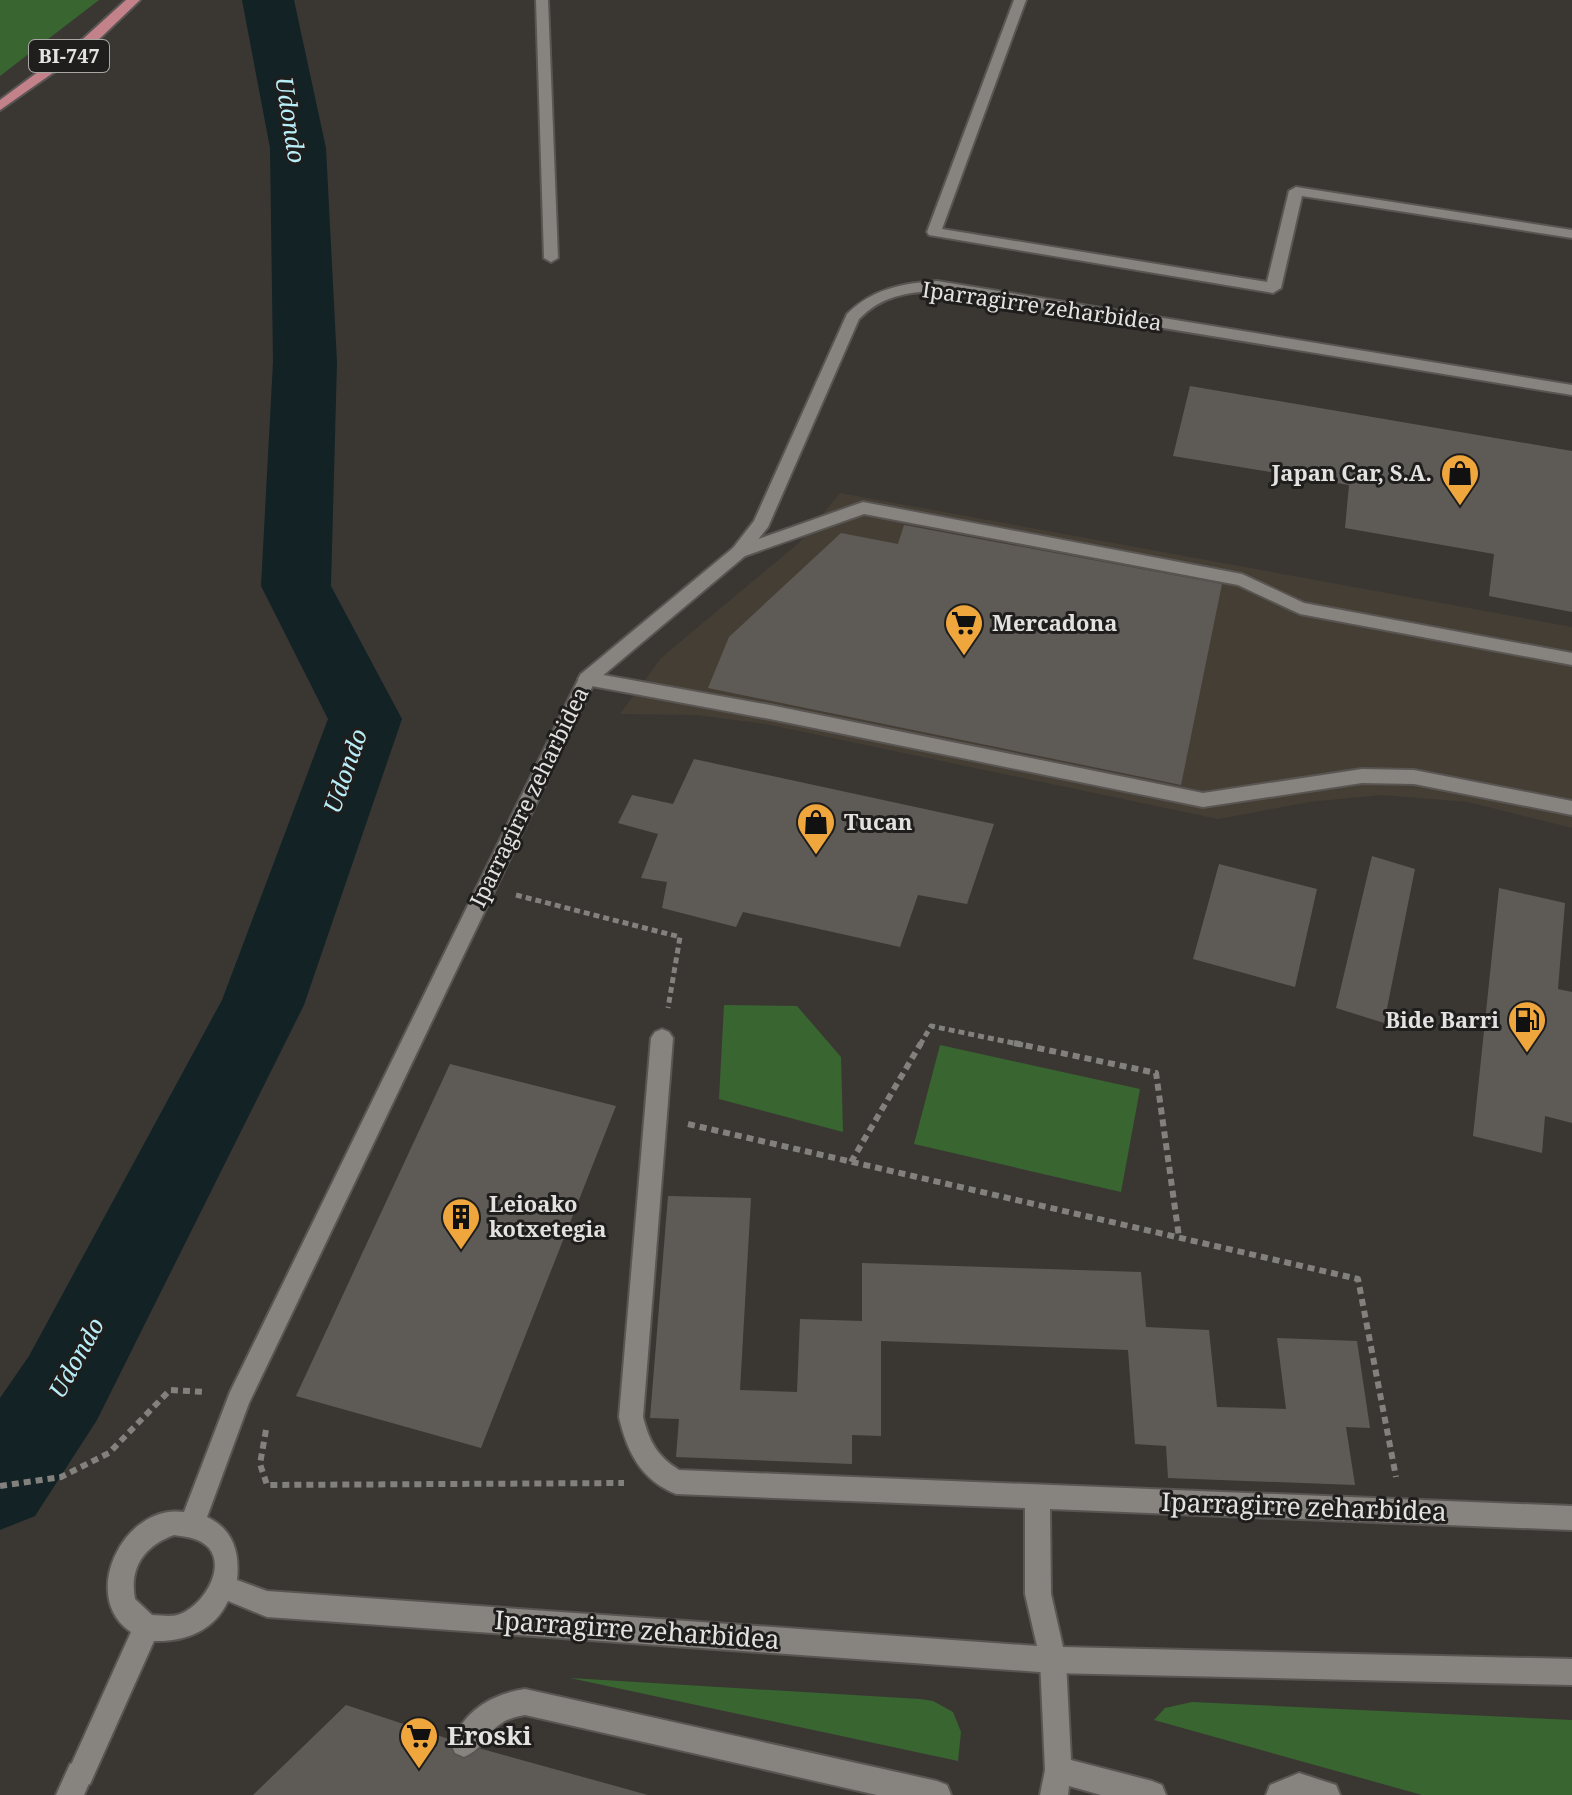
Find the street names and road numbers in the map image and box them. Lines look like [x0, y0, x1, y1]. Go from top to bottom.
road number: BI-747 [29, 40, 109, 72]
street label: Iparragirre zeharbidea [920, 273, 1164, 337]
street label: Iparragirre zeharbidea [462, 681, 595, 912]
street label: Iparragirre zeharbidea [1161, 1483, 1447, 1529]
street label: Iparragirre zeharbidea [493, 1601, 781, 1657]

